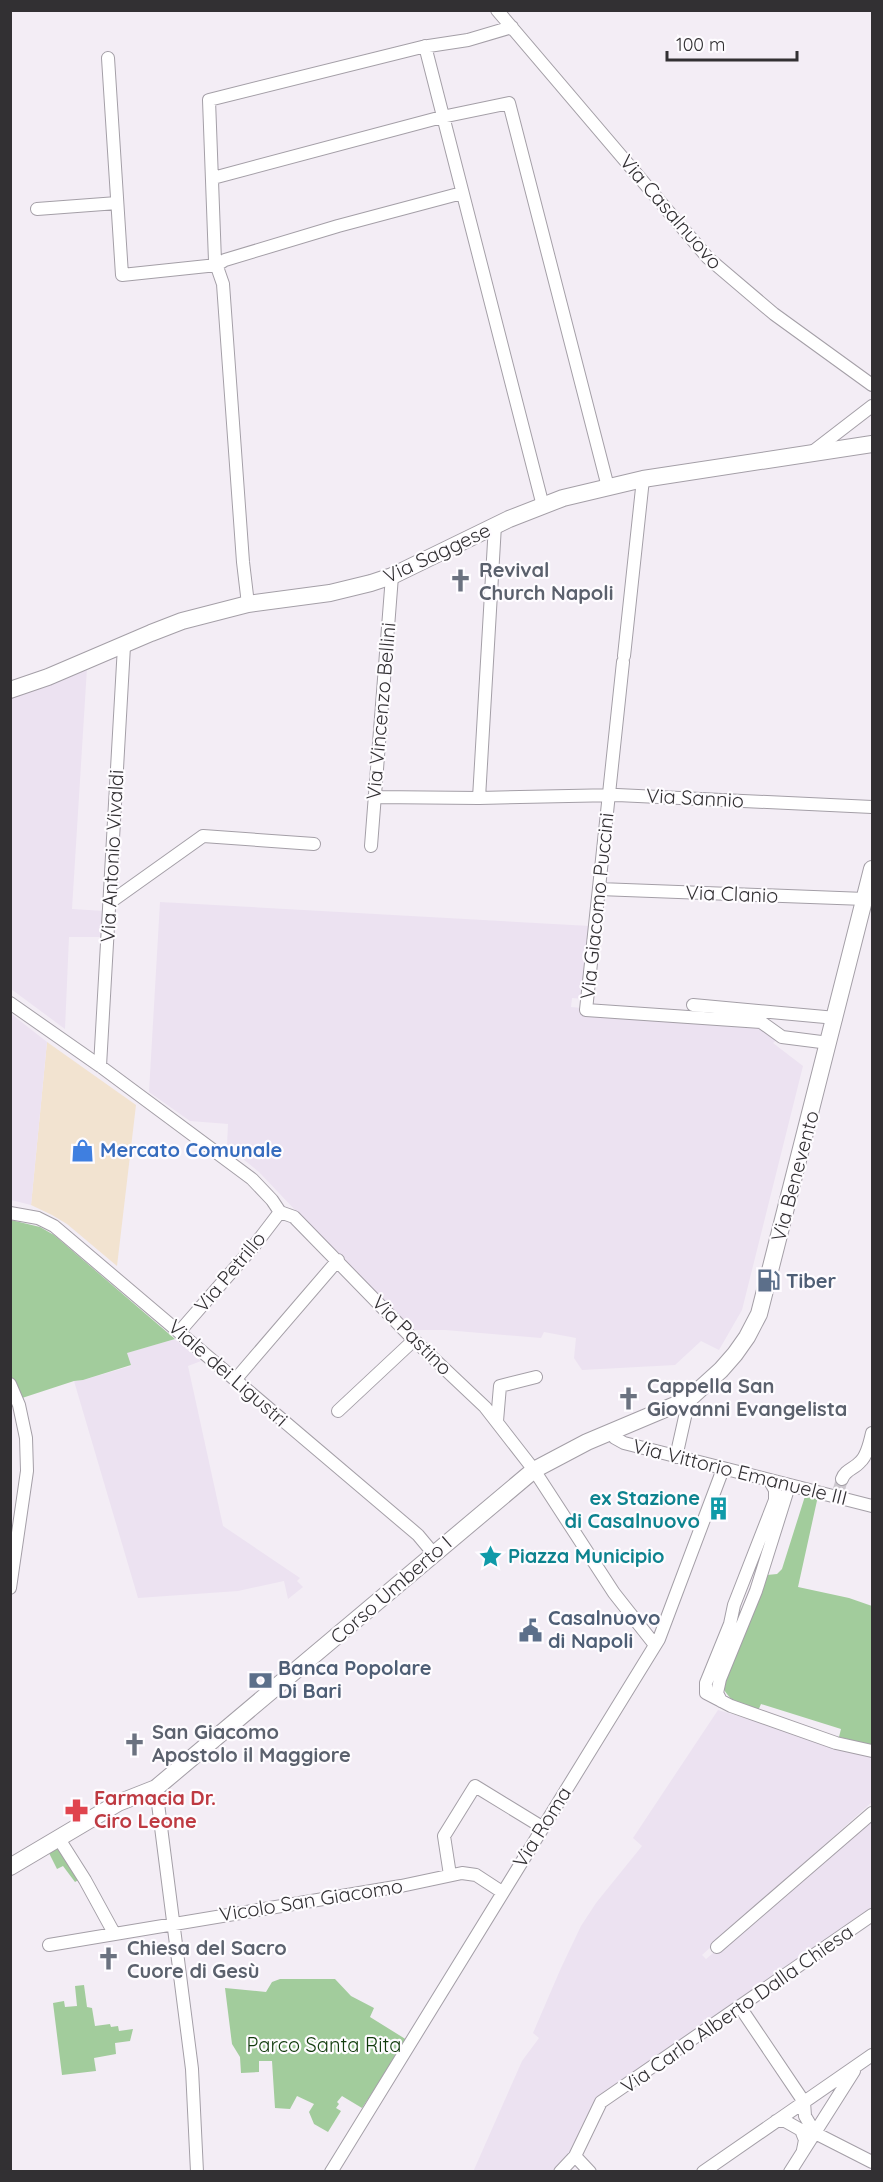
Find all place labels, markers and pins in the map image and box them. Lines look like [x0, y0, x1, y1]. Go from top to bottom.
place label: Revival Church Napoli [479, 557, 613, 605]
church icon: Revival Church Napoli [448, 568, 474, 594]
shop icon: Mercato Comunale [69, 1137, 95, 1163]
place label: Mercato Comunale [100, 1137, 282, 1162]
fuel station icon: Tiber [755, 1268, 781, 1294]
place label: Tiber [786, 1268, 837, 1293]
place label: Cappella San Giovanni Evangelista [647, 1373, 847, 1421]
church icon: Cappella San Giovanni Evangelista [616, 1385, 642, 1411]
place label: ex Stazione di Casalnuovo [565, 1485, 700, 1533]
building icon: ex Stazione di Casalnuovo [705, 1496, 731, 1522]
place icon: Piazza Municipio [477, 1543, 503, 1569]
place label: Piazza Municipio [508, 1543, 665, 1568]
place label: Casalnuovo di Napoli [548, 1605, 661, 1653]
public building icon: Casalnuovo di Napoli [517, 1617, 543, 1643]
place label: Banca Popolare Di Bari [278, 1655, 432, 1703]
bank icon: Banca Popolare Di Bari [247, 1667, 273, 1693]
place label: San Giacomo Apostolo il Maggiore [152, 1719, 351, 1767]
church icon: San Giacomo Apostolo il Maggiore [121, 1731, 147, 1757]
place label: Farmacia Dr. Ciro Leone [94, 1785, 216, 1833]
pharmacy icon: Farmacia Dr. Ciro Leone [63, 1797, 89, 1823]
place label: Chiesa del Sacro Cuore di Gesù [127, 1935, 287, 1983]
church icon: Chiesa del Sacro Cuore di Gesù [96, 1946, 122, 1972]

